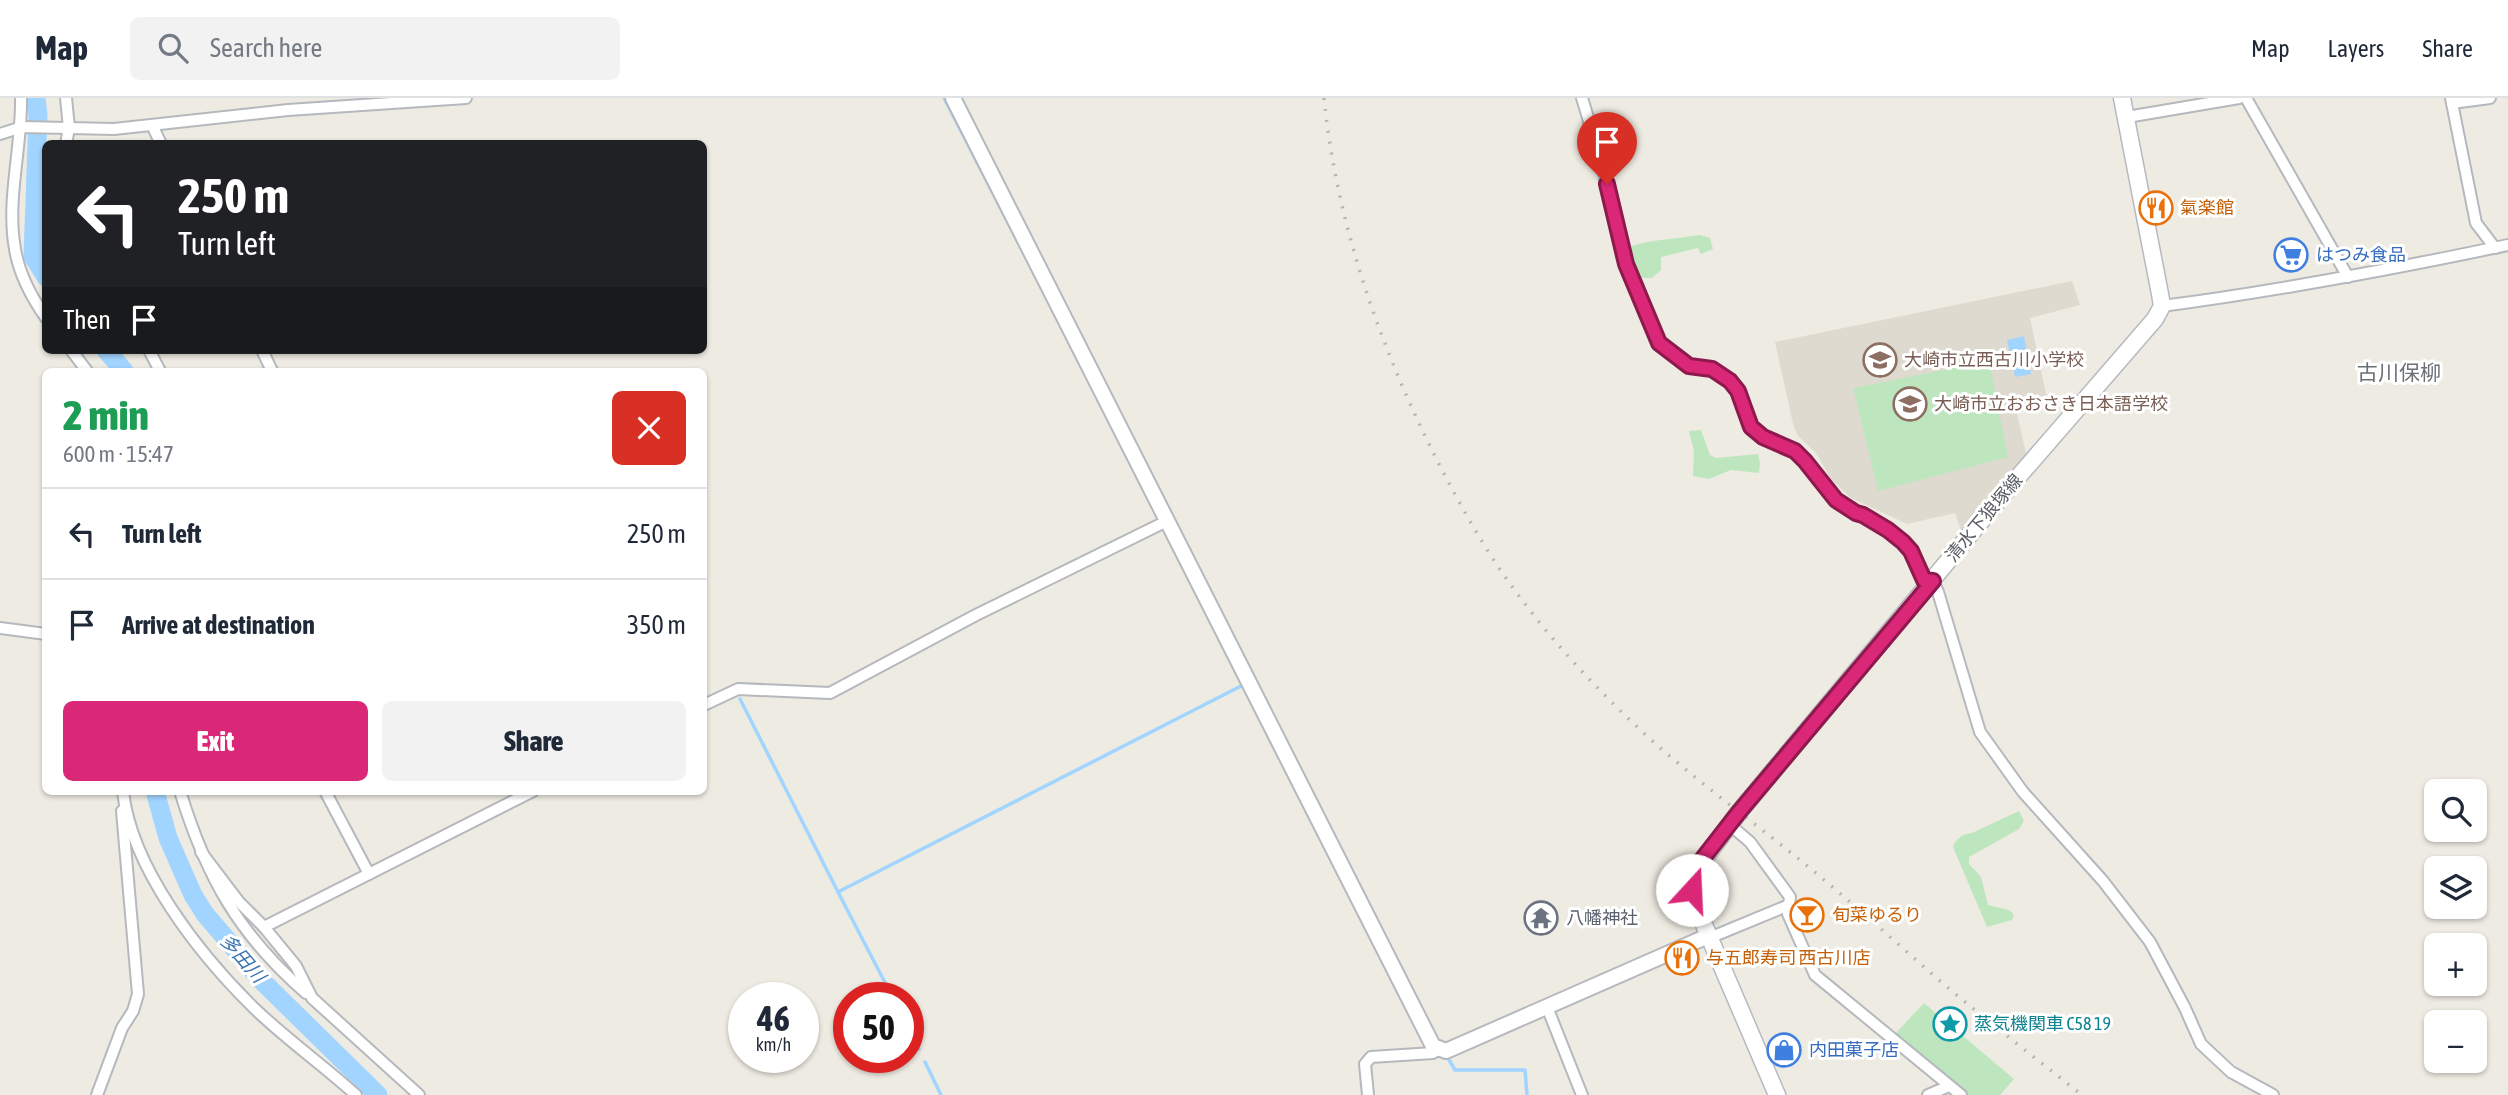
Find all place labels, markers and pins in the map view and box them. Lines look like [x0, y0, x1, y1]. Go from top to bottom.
pin [1577, 112, 1637, 184]
restaurant icon: 氣楽館 [2137, 189, 2175, 227]
place label: 氣楽館 [2180, 197, 2234, 218]
supermarket icon: はつみ食品 [2272, 236, 2310, 274]
place label: はつみ食品 [2316, 244, 2406, 265]
school or university icon: 大崎市立西古川小学校 [1861, 341, 1899, 379]
place label: 大崎市立西古川小学校 [1904, 349, 2084, 370]
school or university icon: 大崎市立おおさき日本語学校 [1891, 385, 1929, 423]
place label: 大崎市立おおさき日本語学校 [1934, 393, 2168, 414]
bar icon: 旬菜ゆるり [1788, 896, 1826, 934]
temple icon: 八幡神社 [1522, 899, 1560, 937]
place label: 旬菜ゆるり [1832, 904, 1922, 925]
place label: 八幡神社 [1566, 907, 1638, 928]
restaurant icon: 与五郎寿司 西古川店 [1663, 939, 1701, 977]
place label: 与五郎寿司 西古川店 [1706, 947, 1870, 968]
place icon: 蒸気機関車 C58 19 [1931, 1005, 1969, 1043]
place label: 蒸気機関車 C58 19 [1974, 1013, 2111, 1034]
shop icon: 内田菓子店 [1765, 1031, 1803, 1069]
place label: 内田菓子店 [1809, 1039, 1899, 1060]

